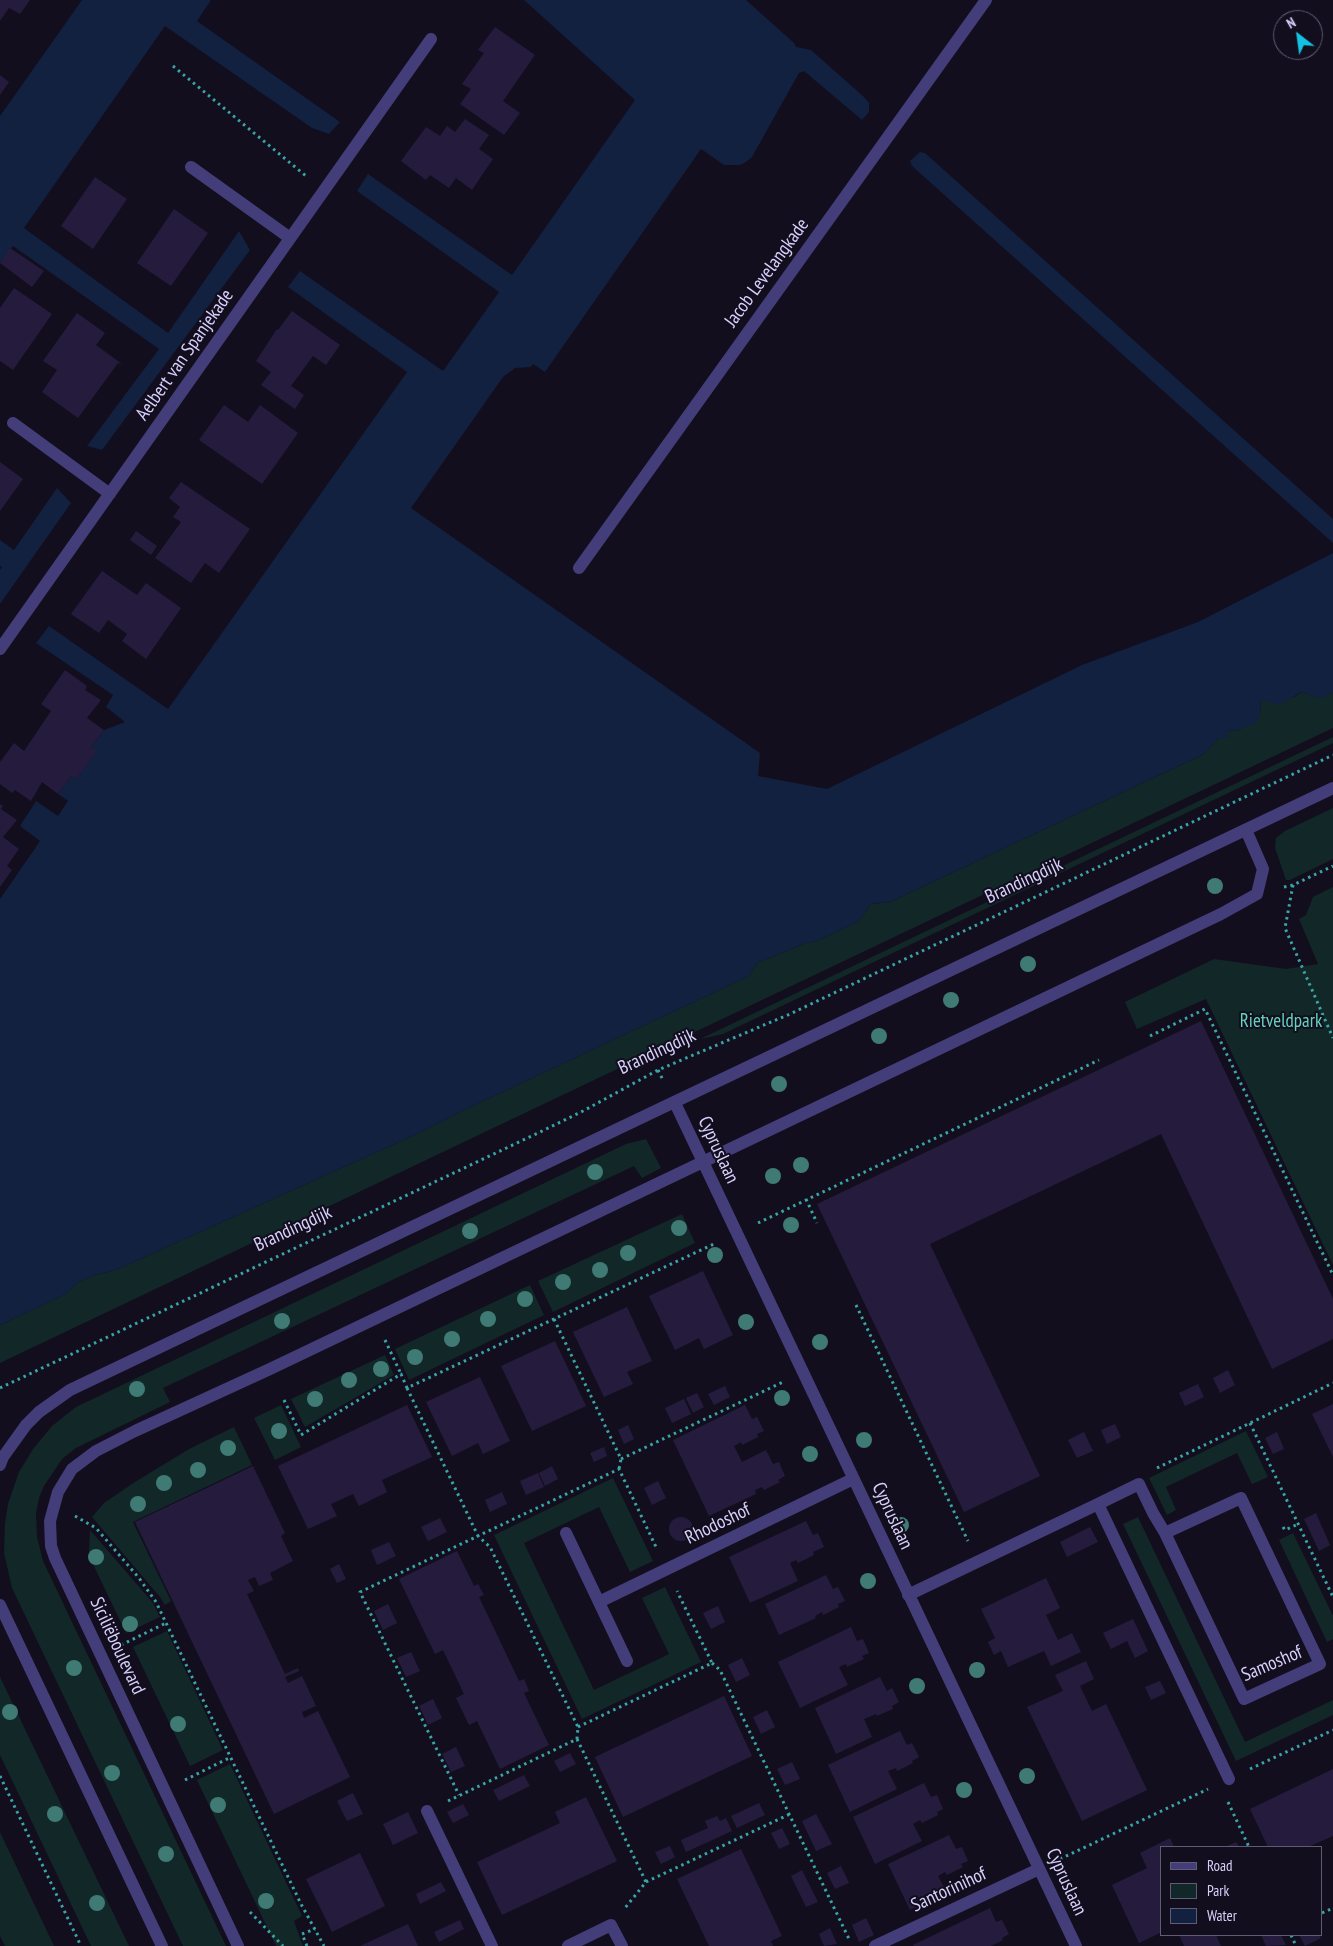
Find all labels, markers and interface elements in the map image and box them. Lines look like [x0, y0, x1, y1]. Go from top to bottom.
north arrow [1273, 10, 1323, 60]
text: N [1283, 13, 1299, 33]
street label: Jacob Levelangkade [720, 214, 814, 332]
street label: Aelbert van Spanjekade [131, 285, 239, 425]
street label: Brandingdijk [982, 853, 1066, 909]
park label: Rietveldpark [1240, 1011, 1322, 1033]
street label: Brandingdijk [615, 1024, 699, 1080]
street label: Cypruslaan [693, 1113, 743, 1187]
street label: Brandingdijk [251, 1201, 335, 1257]
street label: Cypruslaan [867, 1479, 917, 1553]
street label: Rhodoshof [682, 1498, 754, 1550]
street label: Siciliëboulevard [85, 1594, 149, 1698]
street label: Samoshof [1238, 1641, 1306, 1687]
street label: Cypruslaan [1041, 1845, 1091, 1919]
legend [1160, 1846, 1323, 1936]
text: Road [1207, 1856, 1233, 1875]
street label: Santorinihof [908, 1863, 990, 1917]
text: Park [1207, 1881, 1229, 1900]
text: Water [1207, 1906, 1237, 1925]

